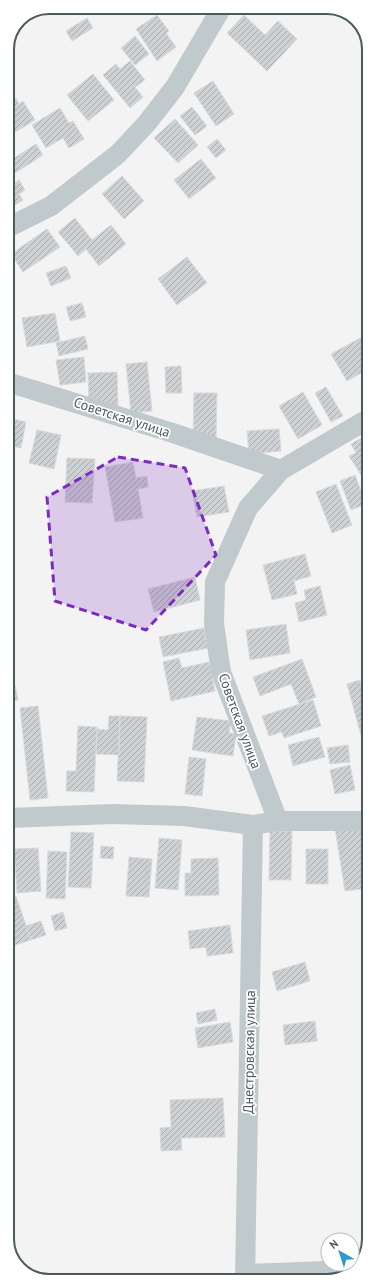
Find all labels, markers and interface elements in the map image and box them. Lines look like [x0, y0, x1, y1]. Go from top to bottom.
street label: Советская улица [71, 393, 173, 441]
street label: Советская улица [214, 671, 266, 771]
street label: Днестровская улица [239, 990, 259, 1114]
north arrow [320, 1232, 360, 1272]
text: N [326, 1237, 341, 1252]

